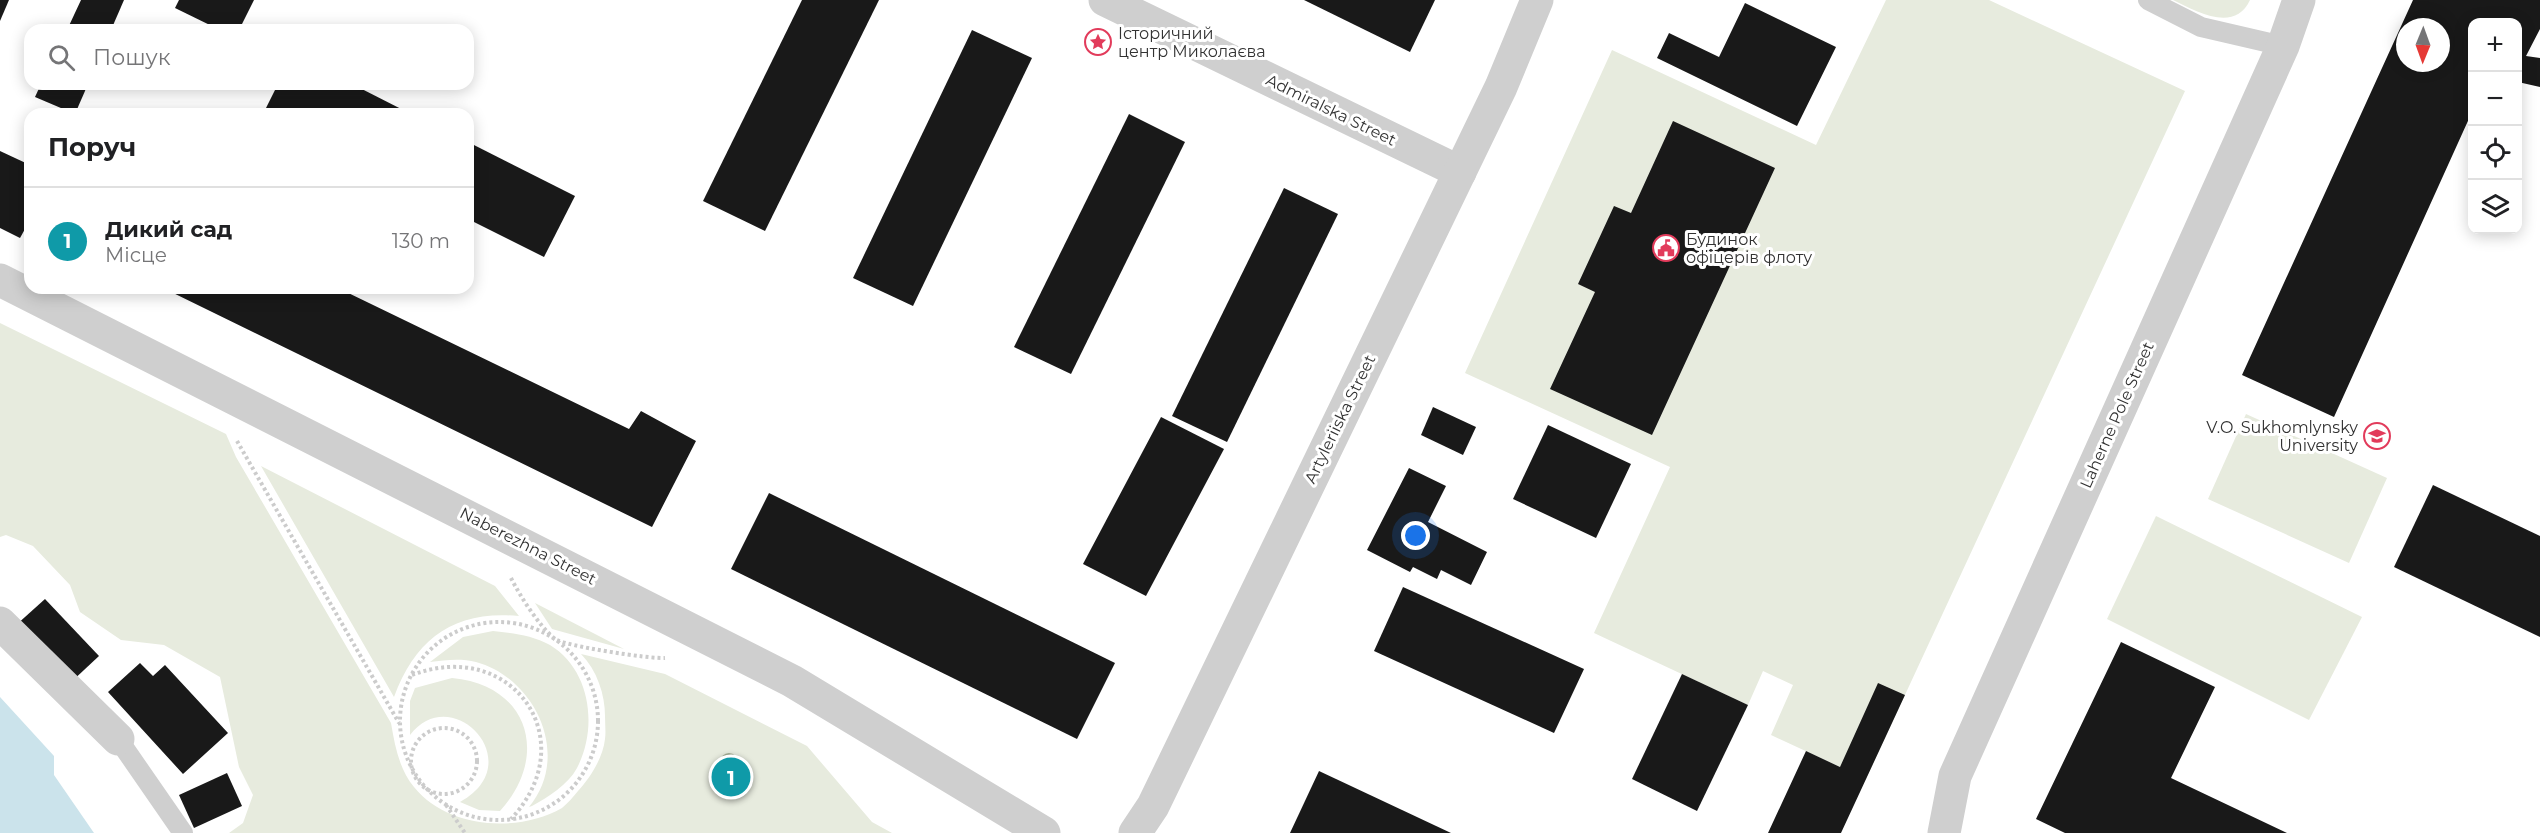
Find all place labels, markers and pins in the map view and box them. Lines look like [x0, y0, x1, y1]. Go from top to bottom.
place label: Історичний центр Миколаєва [1118, 24, 1266, 61]
place icon: Історичний центр Миколаєва [1083, 27, 1113, 57]
place label: Будинок офіцерів флоту [1686, 230, 1812, 267]
public building icon: Будинок офіцерів флоту [1651, 233, 1681, 263]
place label: V.O. Sukhomlynsky University [2206, 418, 2358, 455]
school or university icon: V.O. Sukhomlynsky University [2362, 421, 2392, 451]
pin: 1 [712, 754, 750, 800]

